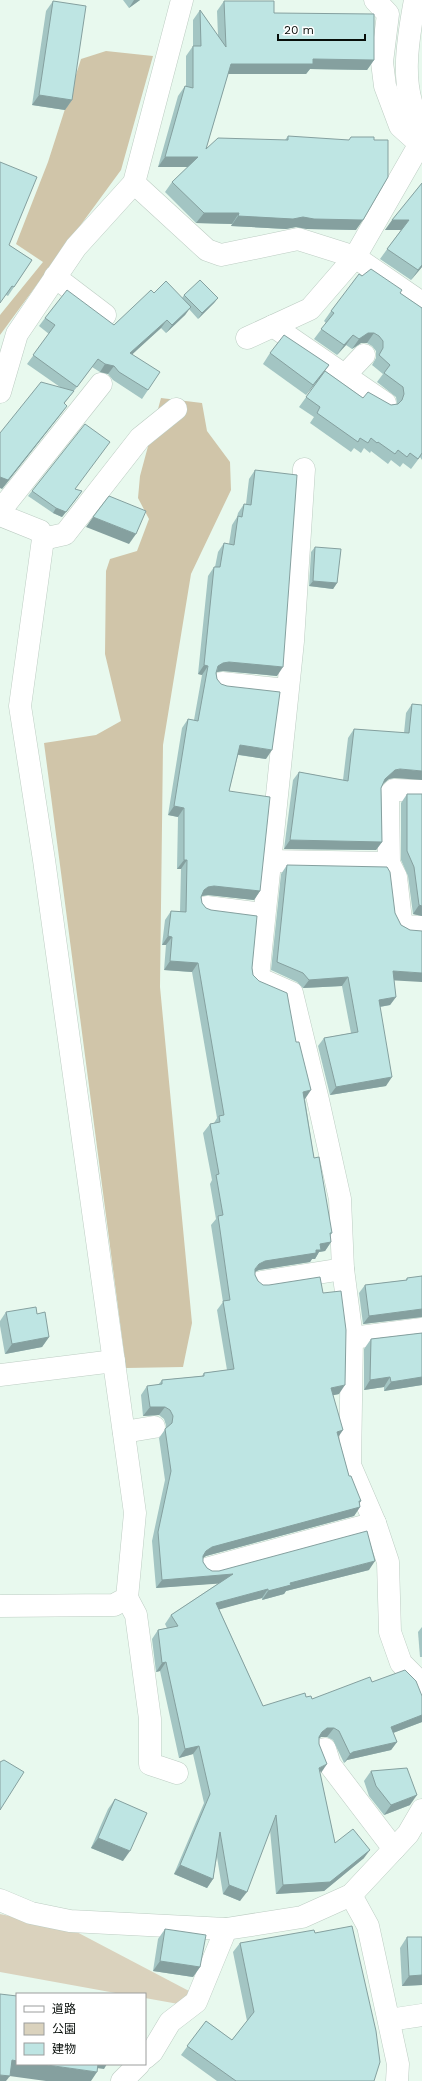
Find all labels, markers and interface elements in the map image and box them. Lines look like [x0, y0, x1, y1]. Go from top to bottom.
scale bar [278, 16, 365, 42]
text: 20 m [284, 23, 314, 37]
legend [16, 1993, 146, 2065]
text: 道路 [52, 2002, 76, 2016]
text: 公園 [52, 2022, 76, 2036]
text: 建物 [52, 2042, 76, 2056]

